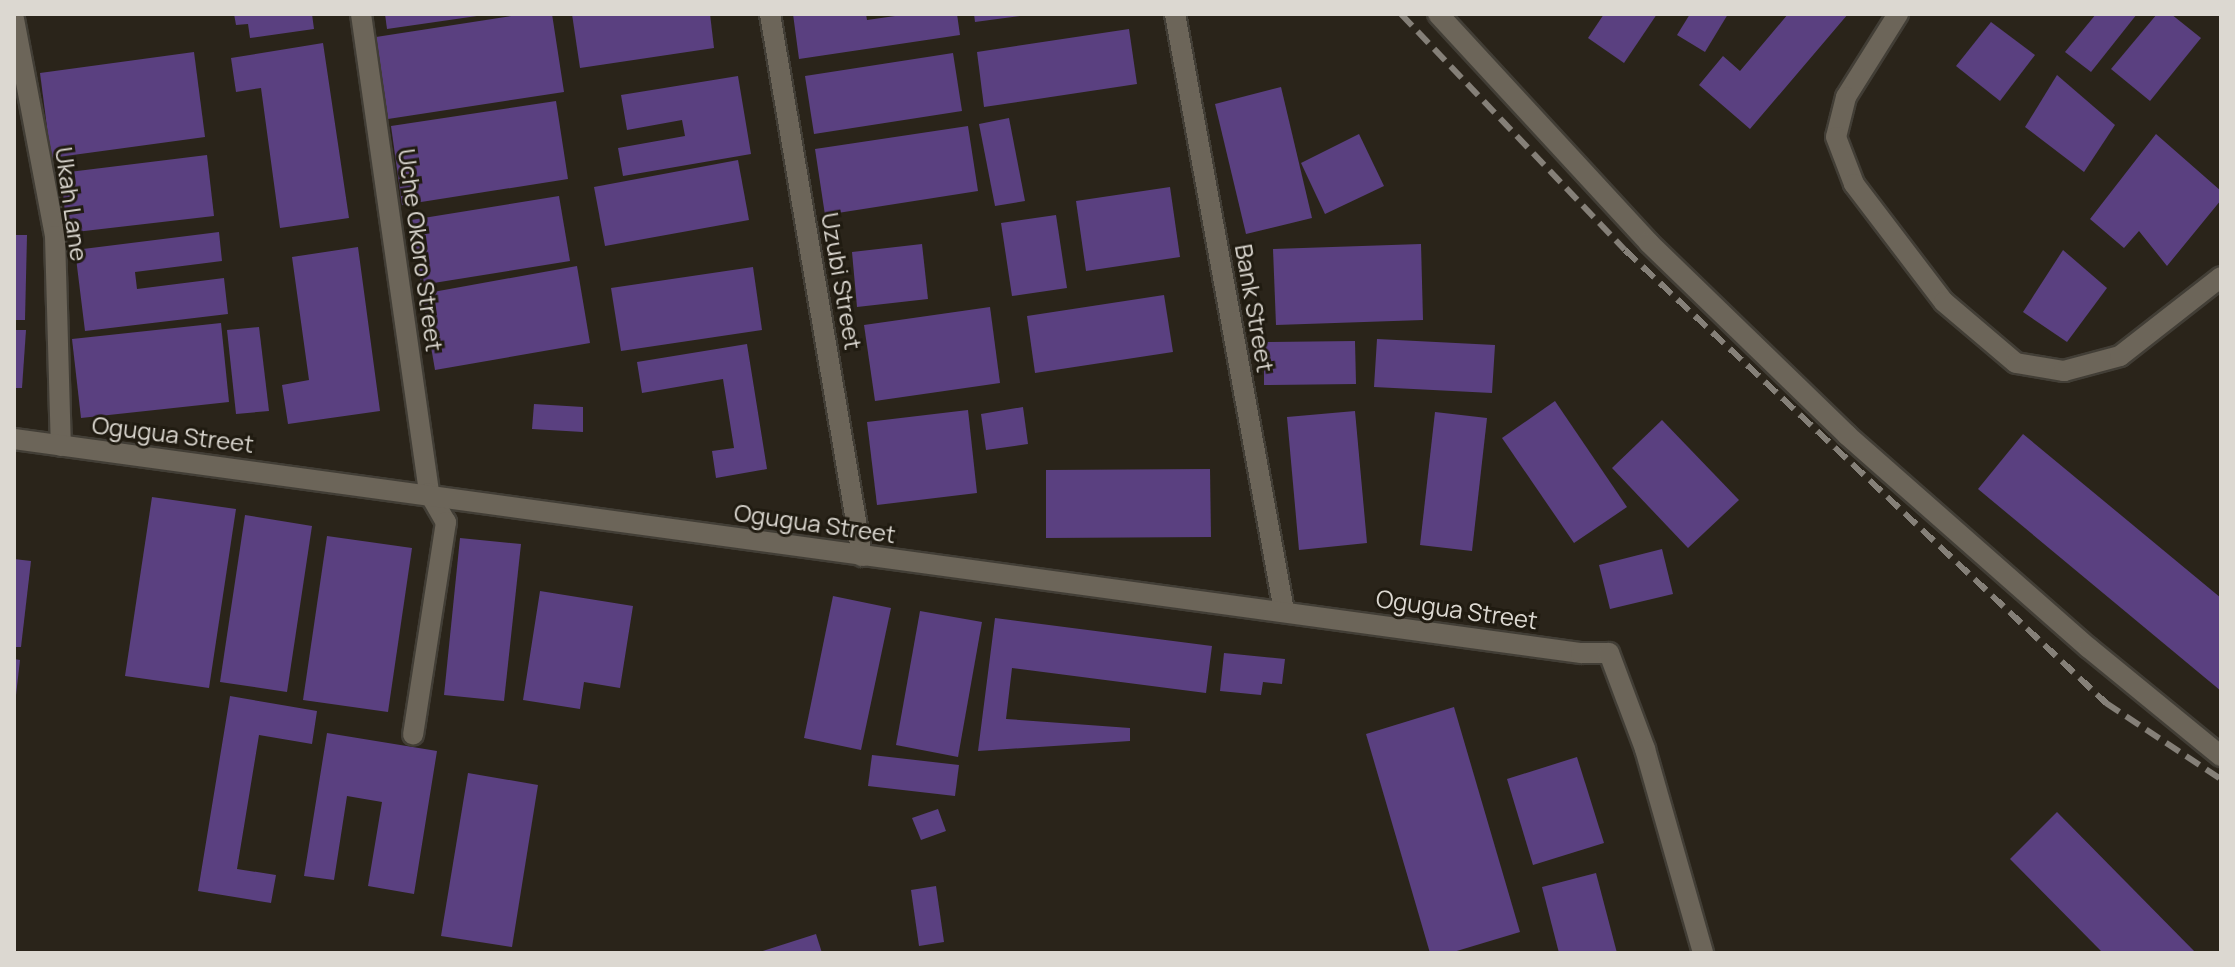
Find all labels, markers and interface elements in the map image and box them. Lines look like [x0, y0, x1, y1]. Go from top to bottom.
street label: Ukah Lane [50, 145, 94, 263]
street label: Uche Okoro Street [393, 147, 449, 353]
street label: Uzubi Street [816, 210, 868, 352]
street label: Bank Street [1230, 242, 1280, 374]
street label: Ogugua Street [90, 410, 256, 458]
street label: Ogugua Street [732, 497, 898, 549]
street label: Ogugua Street [1374, 583, 1540, 635]

